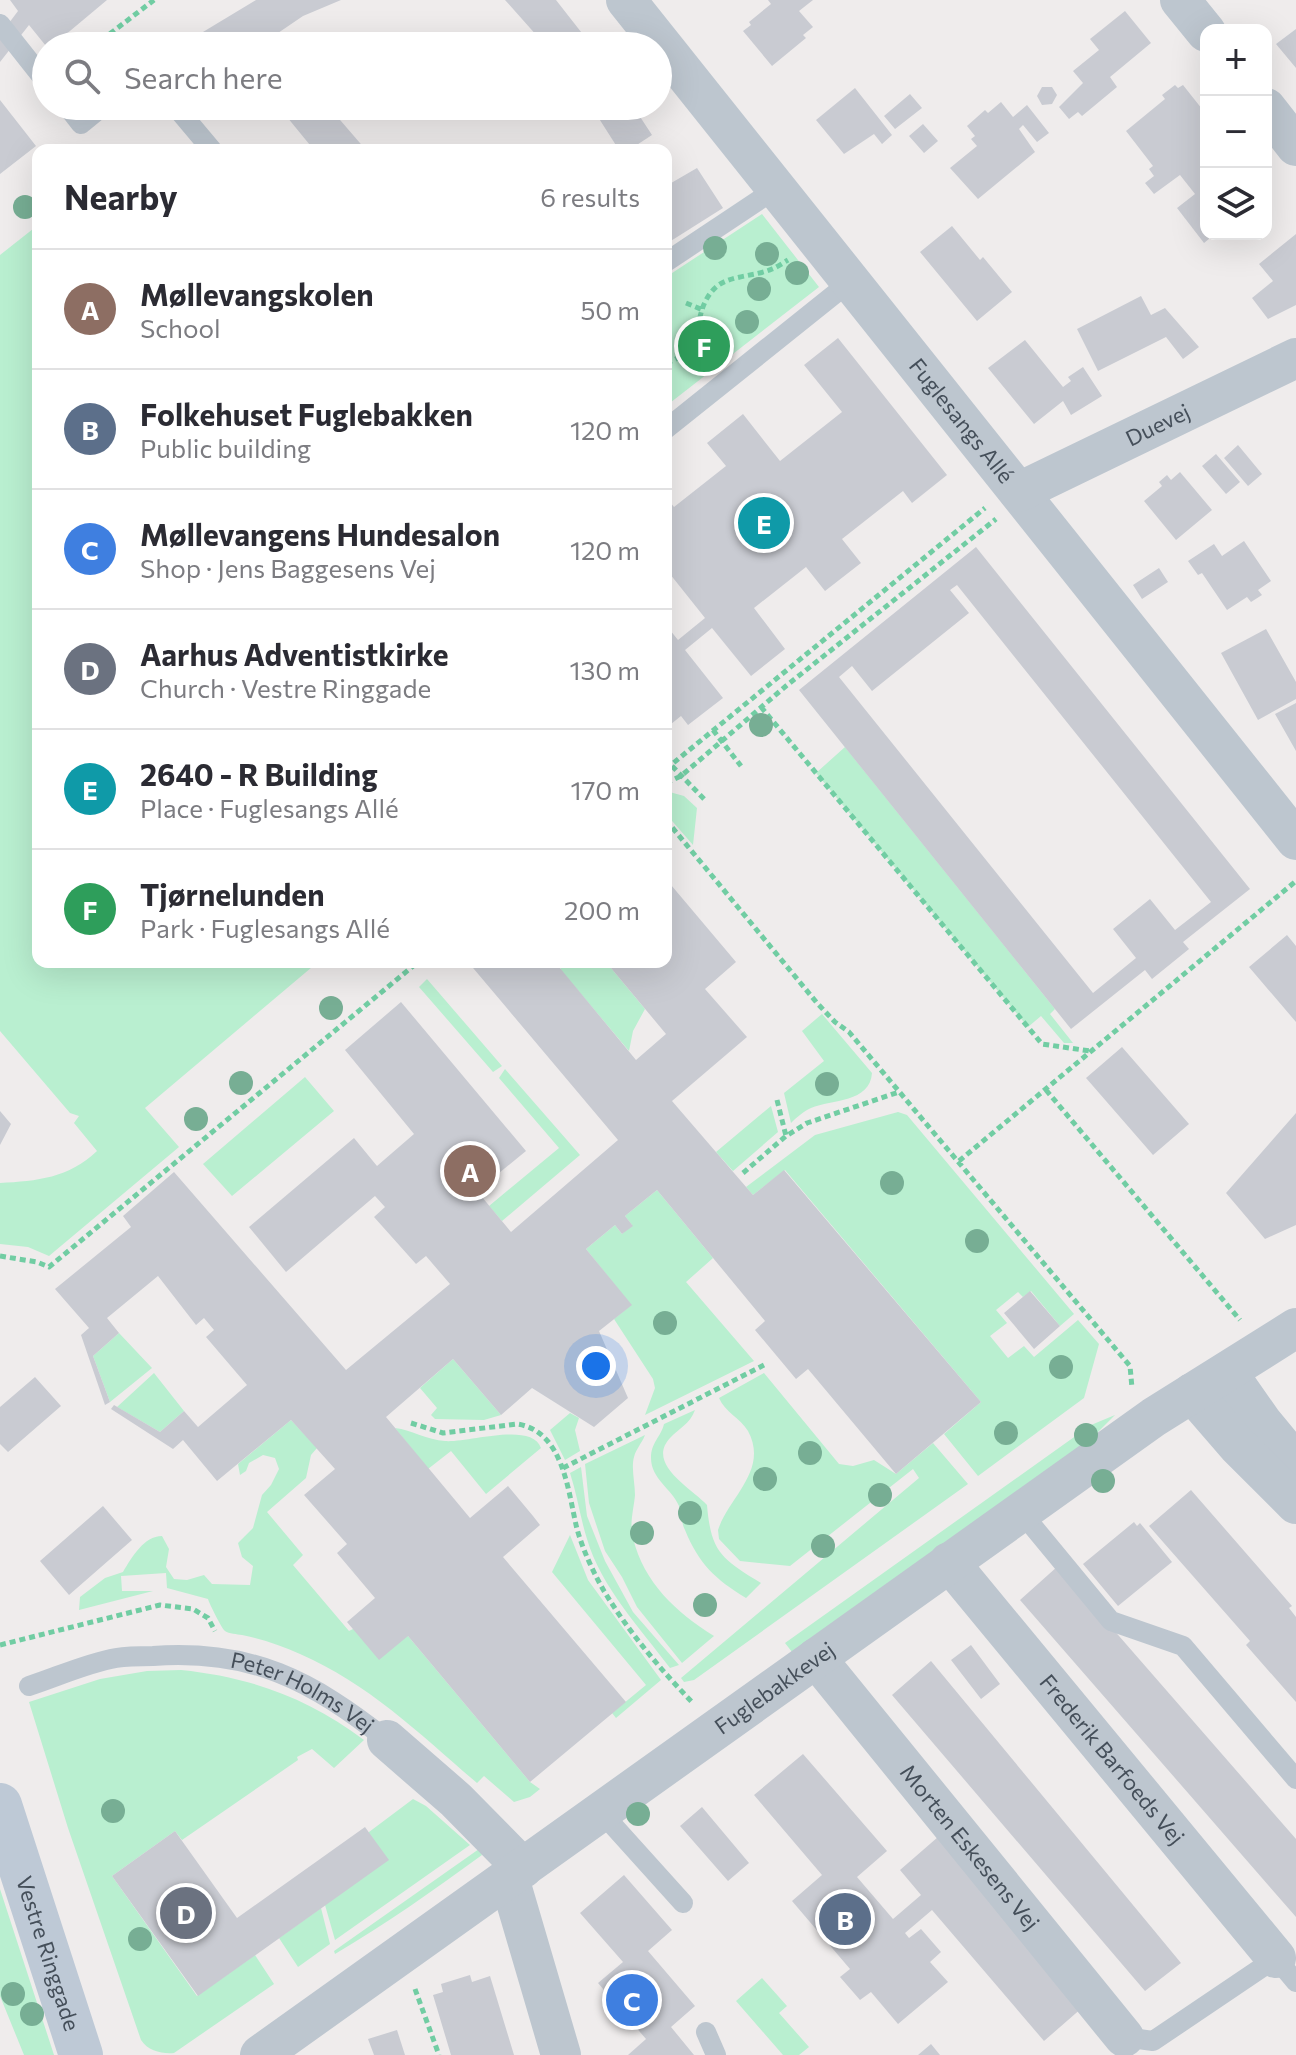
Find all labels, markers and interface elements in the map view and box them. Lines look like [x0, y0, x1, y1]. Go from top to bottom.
map controls [1200, 24, 1272, 240]
button: + [1200, 24, 1272, 96]
search box [32, 32, 672, 120]
icon: search [60, 54, 104, 98]
text: Search here [124, 58, 283, 95]
button: − [1200, 96, 1272, 168]
button: layers [1200, 168, 1272, 240]
text: Nearby [64, 175, 178, 217]
text: 6 results [540, 181, 640, 212]
text: Møllevangskolen [140, 275, 374, 312]
text: A [81, 294, 99, 325]
text: 50 m [580, 294, 640, 325]
text: School [140, 312, 221, 343]
pin: F [678, 316, 730, 376]
street label: Fuglesangs Allé [904, 352, 1020, 488]
text: Folkehuset Fuglebakken [140, 395, 473, 432]
street label: Duevej [1121, 398, 1194, 451]
text: B [81, 414, 99, 445]
text: 120 m [570, 414, 640, 445]
text: Public building [140, 432, 311, 463]
pin: E [738, 493, 790, 553]
text: Møllevangens Hundesalon [140, 515, 500, 552]
text: C [81, 534, 99, 565]
text: 120 m [570, 534, 640, 565]
text: Shop · Jens Baggesens Vej [140, 552, 436, 583]
text: Aarhus Adventistkirke [140, 635, 448, 672]
text: D [80, 654, 100, 685]
text: 130 m [569, 654, 640, 685]
text: Church · Vestre Ringgade [140, 672, 431, 703]
text: 2640 - R Building [140, 755, 378, 792]
text: E [82, 774, 98, 805]
text: 170 m [571, 774, 640, 805]
text: Place · Fuglesangs Allé [140, 792, 399, 823]
text: Tjørnelunden [140, 875, 325, 912]
text: F [82, 894, 98, 925]
text: 200 m [564, 894, 640, 925]
text: Park · Fuglesangs Allé [140, 912, 390, 943]
pin: A [444, 1141, 496, 1201]
your location [576, 1346, 616, 1386]
street label: Fuglebakkevej [709, 1635, 839, 1739]
street label: Peter Holms Vej [229, 1646, 380, 1738]
street label: Frederik Barfoeds Vej [1034, 1669, 1190, 1850]
street label: Morten Eskesens Vej [895, 1759, 1046, 1935]
street label: Vestre Ringgade [11, 1873, 86, 2034]
pin: D [160, 1883, 212, 1943]
pin: B [819, 1889, 871, 1949]
pin: C [606, 1970, 658, 2030]

